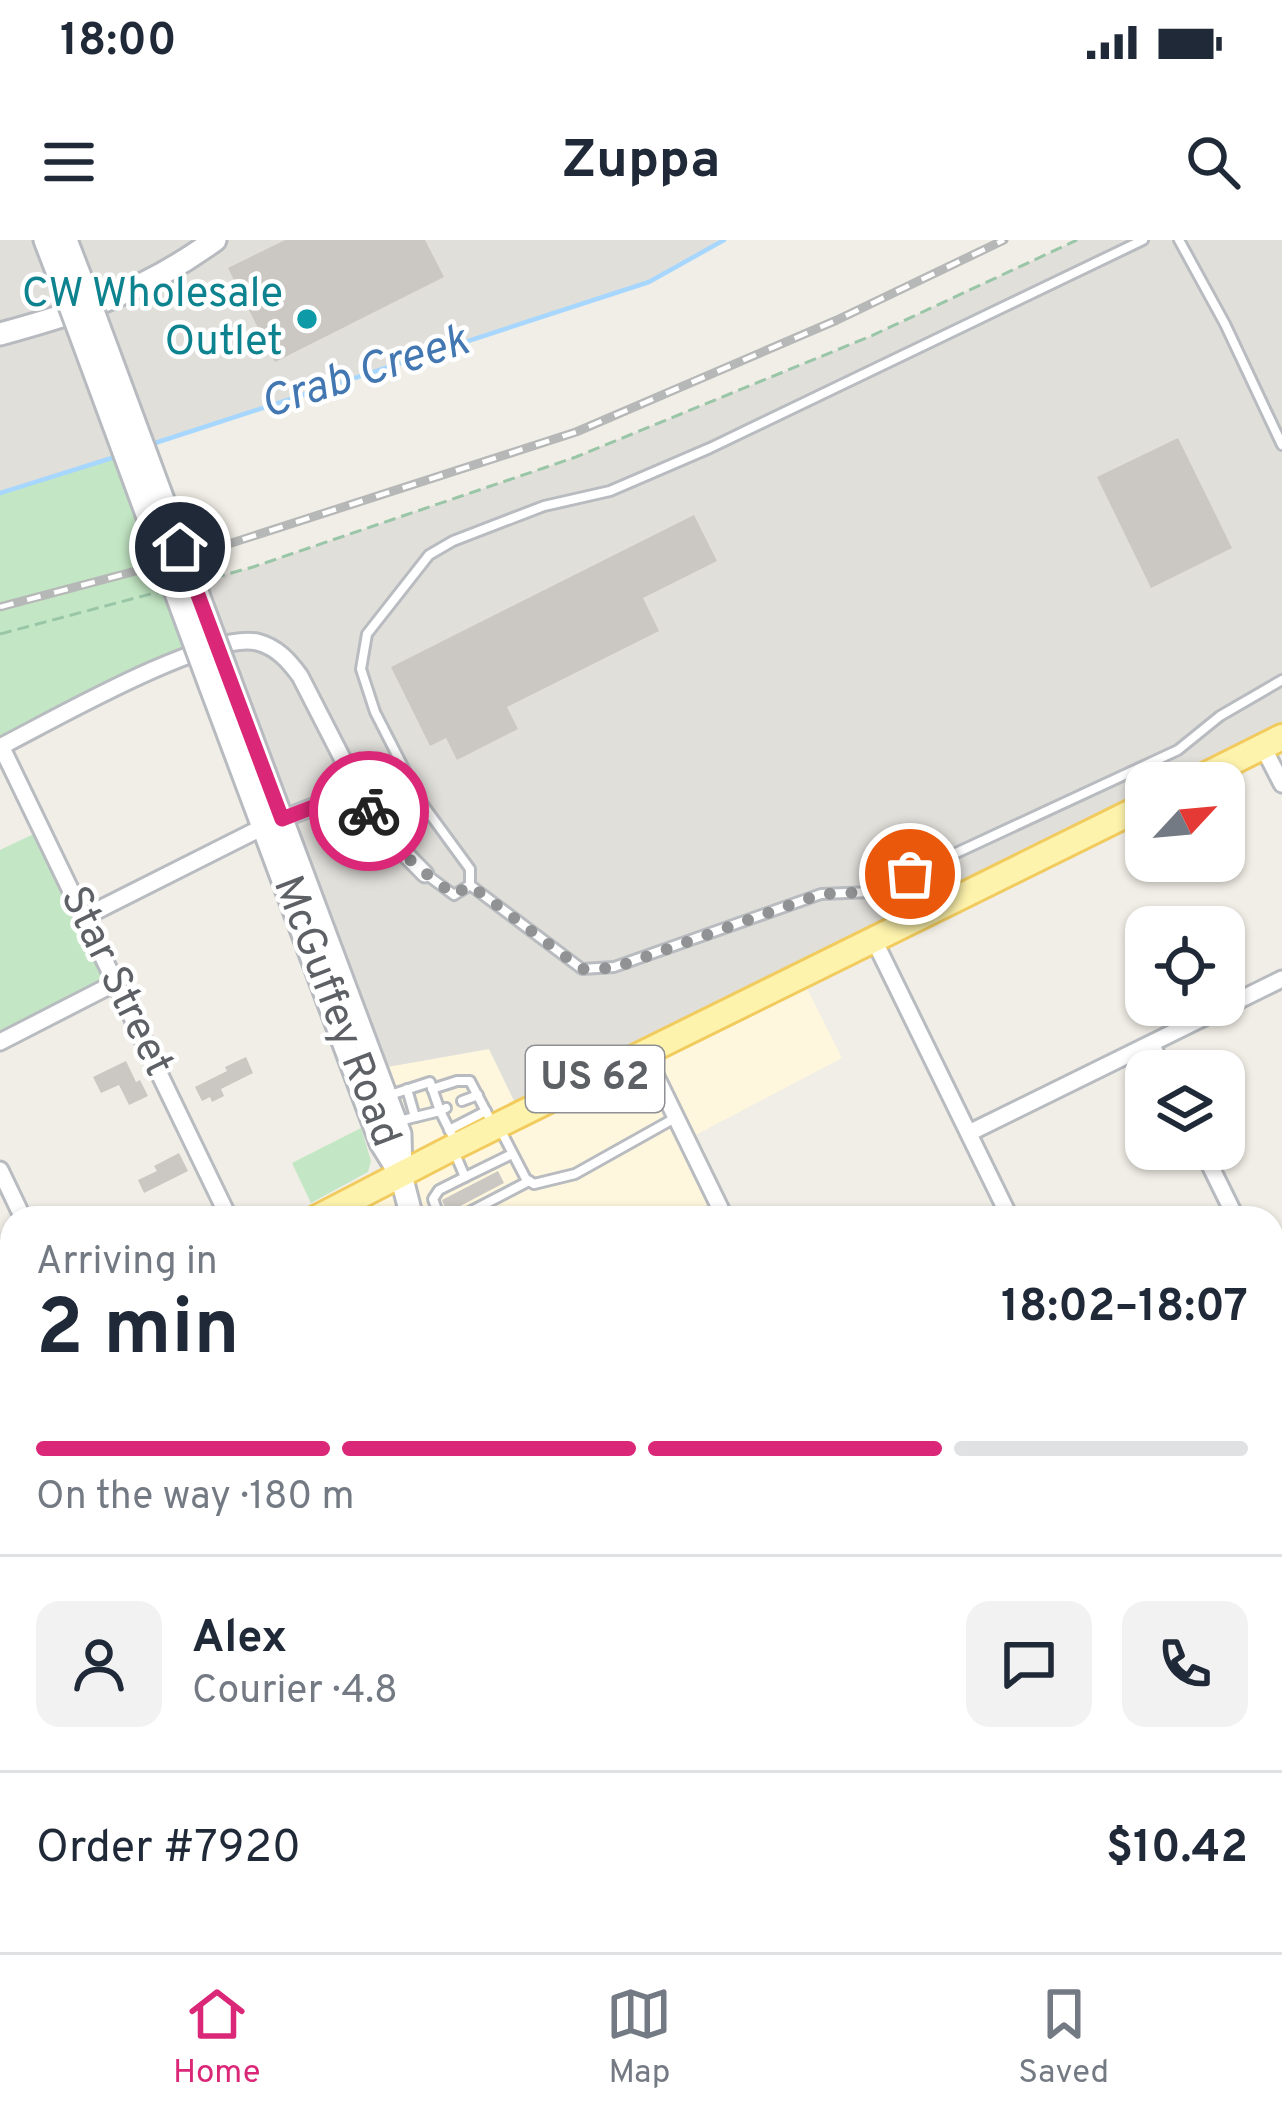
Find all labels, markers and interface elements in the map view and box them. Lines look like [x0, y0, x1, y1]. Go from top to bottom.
text: 18:00 [60, 14, 177, 71]
text: Zuppa [562, 128, 720, 197]
icon: menu [36, 129, 102, 195]
icon: search [1180, 129, 1246, 195]
place label: CW Wholesale Outlet [22, 269, 283, 370]
marker: CW Wholesale Outlet [294, 306, 320, 332]
water label: Crab Creek [254, 313, 477, 434]
pin [129, 496, 231, 598]
icon: home [147, 514, 213, 580]
courier [309, 751, 429, 871]
north arrow [1125, 762, 1245, 882]
map controls [1125, 762, 1245, 1170]
icon: bike [336, 778, 402, 844]
pin [859, 823, 961, 925]
icon: bag [877, 841, 943, 907]
street label: McGuffey Road [259, 869, 411, 1155]
street label: Star Street [46, 878, 184, 1086]
button: locate [1125, 906, 1245, 1026]
road number: US 62 [526, 1046, 664, 1112]
button: layers [1125, 1050, 1245, 1170]
text: Arriving in [36, 1239, 218, 1288]
text: 18:02–18:07 [1001, 1280, 1248, 1337]
text: 2 min [36, 1283, 240, 1382]
text: On the way · 180 m [36, 1474, 355, 1523]
button: person [36, 1601, 162, 1727]
button: chat [966, 1601, 1092, 1727]
button: phone [1122, 1601, 1248, 1727]
text: Alex [192, 1611, 287, 1668]
text: Courier · 4.8 [192, 1668, 398, 1717]
text: Order #7920 [36, 1821, 301, 1878]
text: $10.42 [1106, 1821, 1248, 1878]
tab: Home [173, 1981, 261, 2095]
tab: Map [606, 1981, 672, 2095]
tab: Saved [1018, 1981, 1109, 2095]

